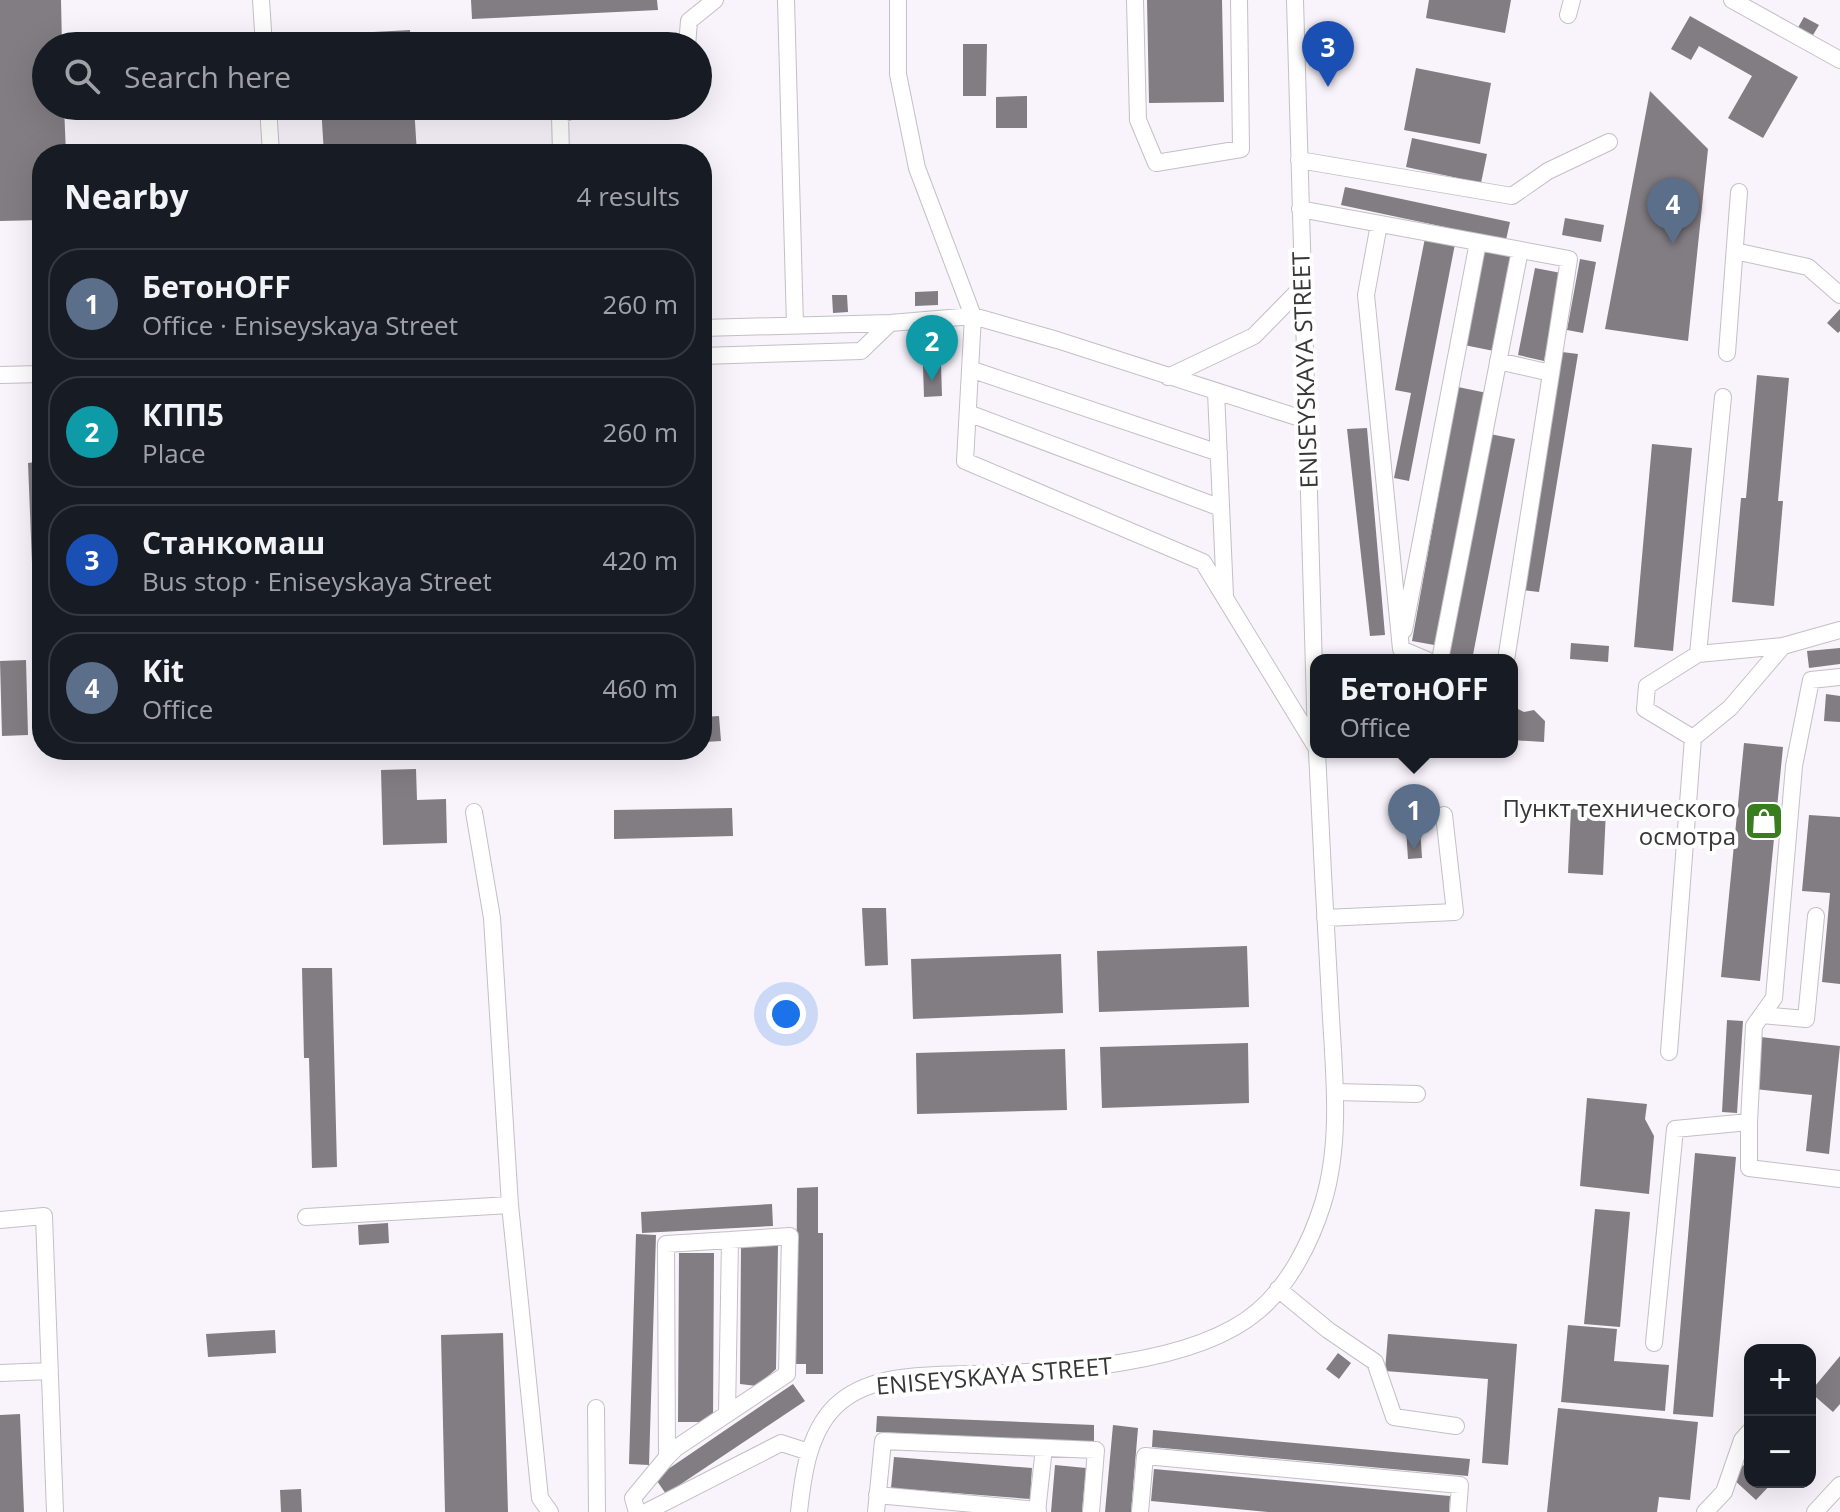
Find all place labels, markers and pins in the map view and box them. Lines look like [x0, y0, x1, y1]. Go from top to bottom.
pin: 3 [1302, 21, 1354, 87]
pin: 4 [1647, 178, 1699, 244]
pin: 2 [906, 315, 958, 381]
pin: 1 [1388, 784, 1440, 850]
place label: Пункт технического осмотра [1502, 791, 1736, 852]
shop icon: Пункт технического осмотра [1743, 800, 1785, 842]

